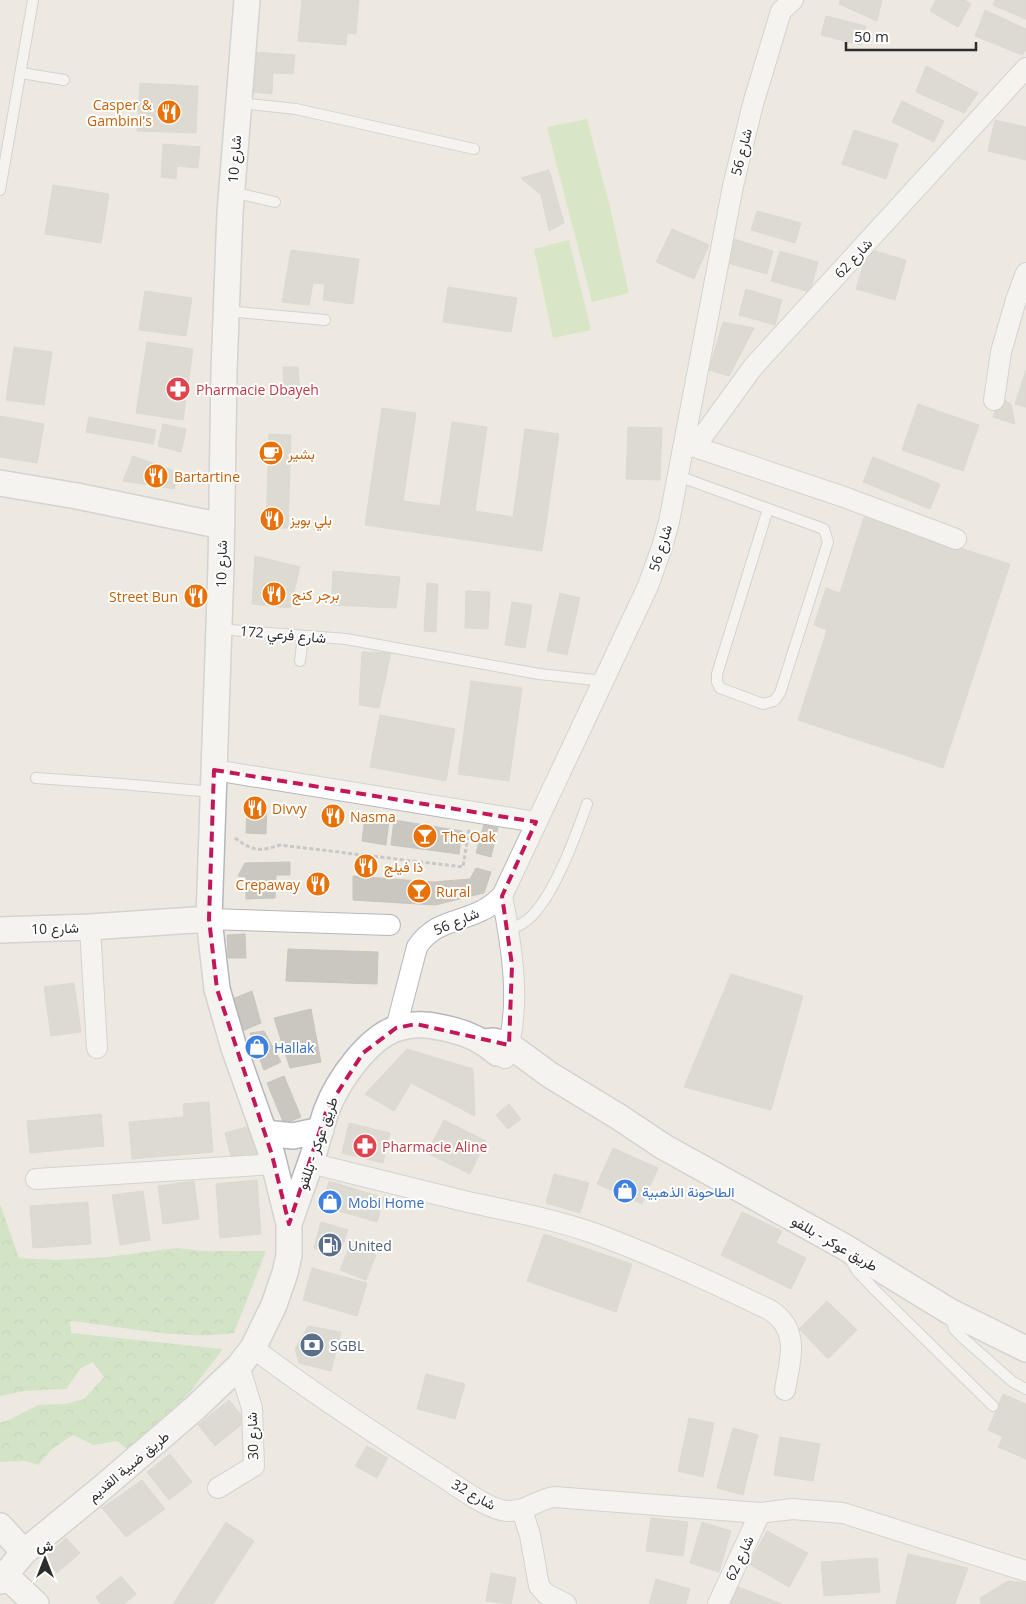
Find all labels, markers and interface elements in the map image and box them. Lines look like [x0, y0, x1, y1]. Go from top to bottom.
scale bar [846, 20, 976, 52]
text: 50 m [854, 26, 889, 46]
place label: Casper & Gambini's [87, 95, 153, 130]
restaurant icon: Casper & Gambini's [156, 99, 182, 125]
street label: شارع 56 [726, 127, 758, 178]
street label: شارع 10 [223, 134, 247, 184]
street label: شارع 62 [830, 234, 878, 283]
pharmacy icon: Pharmacie Dbayeh [165, 376, 191, 402]
place label: Pharmacie Dbayeh [196, 380, 319, 399]
cafe icon: بشير [258, 440, 284, 466]
place label: بشير [287, 444, 315, 463]
restaurant icon: Bartartine [143, 463, 169, 489]
place label: Bartartine [174, 467, 240, 486]
restaurant icon: بلي بويز [259, 506, 285, 532]
place label: بلي بويز [289, 510, 332, 532]
street label: شارع 56 [644, 522, 678, 574]
street label: شارع 10 [211, 540, 233, 588]
restaurant icon: برجر كنج [261, 581, 287, 607]
restaurant icon: Street Bun [183, 583, 209, 609]
place label: برجر كنج [292, 585, 339, 606]
place label: Street Bun [109, 587, 178, 606]
street label: شارع فرعي 172 [239, 621, 327, 650]
restaurant icon: Divvy [242, 795, 268, 821]
place label: Divvy [272, 799, 308, 818]
restaurant icon: Nasma [320, 803, 346, 829]
place label: Nasma [350, 807, 396, 826]
bar icon: The Oak [412, 823, 438, 849]
place label: The Oak [442, 827, 496, 846]
restaurant icon: ذا فيلج [353, 853, 379, 879]
place label: ذا فيلج [384, 857, 423, 878]
restaurant icon: Crepaway [305, 871, 331, 897]
place label: Crepaway [236, 875, 301, 894]
bar icon: Rural [406, 878, 432, 904]
place label: Rural [436, 882, 470, 901]
street label: شارع 56 [430, 903, 482, 941]
street label: شارع 10 [31, 918, 79, 940]
shop icon: Hallak [244, 1034, 270, 1060]
place label: Hallak [274, 1038, 315, 1057]
street label: طريق عوكر - بللفو [292, 1094, 342, 1192]
pharmacy icon: Pharmacie Aline [352, 1133, 378, 1159]
place label: Pharmacie Aline [382, 1137, 487, 1156]
shop icon: الطاحونة الذهبية [612, 1178, 638, 1204]
place label: الطاحونة الذهبية [642, 1182, 735, 1201]
shop icon: Mobi Home [317, 1189, 343, 1215]
place label: Mobi Home [348, 1193, 424, 1212]
street label: طريق عوكر - بللفو [788, 1211, 882, 1275]
fuel station icon: United [317, 1232, 343, 1258]
place label: United [348, 1236, 392, 1255]
bank icon: SGBL [299, 1332, 325, 1358]
place label: SGBL [330, 1336, 364, 1355]
street label: شارع 30 [242, 1412, 264, 1460]
street label: طريق ضبية القديم [83, 1426, 173, 1506]
street label: شارع 32 [448, 1474, 500, 1516]
street label: شارع 62 [720, 1532, 760, 1585]
north arrow [20, 1534, 70, 1584]
text: ش [37, 1536, 54, 1555]

